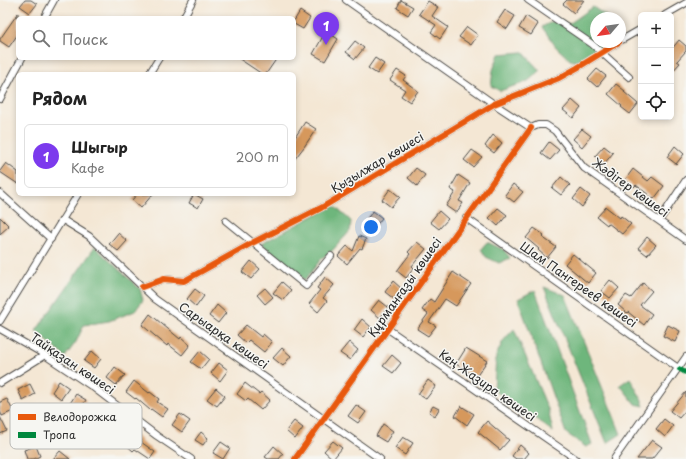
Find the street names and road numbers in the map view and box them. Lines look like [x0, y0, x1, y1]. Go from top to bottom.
street label: Қызылжар көшесі [327, 127, 427, 197]
street label: Жәдігер көшесі [589, 153, 673, 221]
street label: Құрманғазы көшесі [363, 233, 445, 341]
street label: Шам Пангереев көшесі [517, 237, 641, 331]
street label: Сарыарқа көшесі [175, 297, 273, 373]
street label: Тайқазан көшесі [27, 328, 119, 398]
street label: Кең Жазира көшесі [436, 345, 540, 425]

